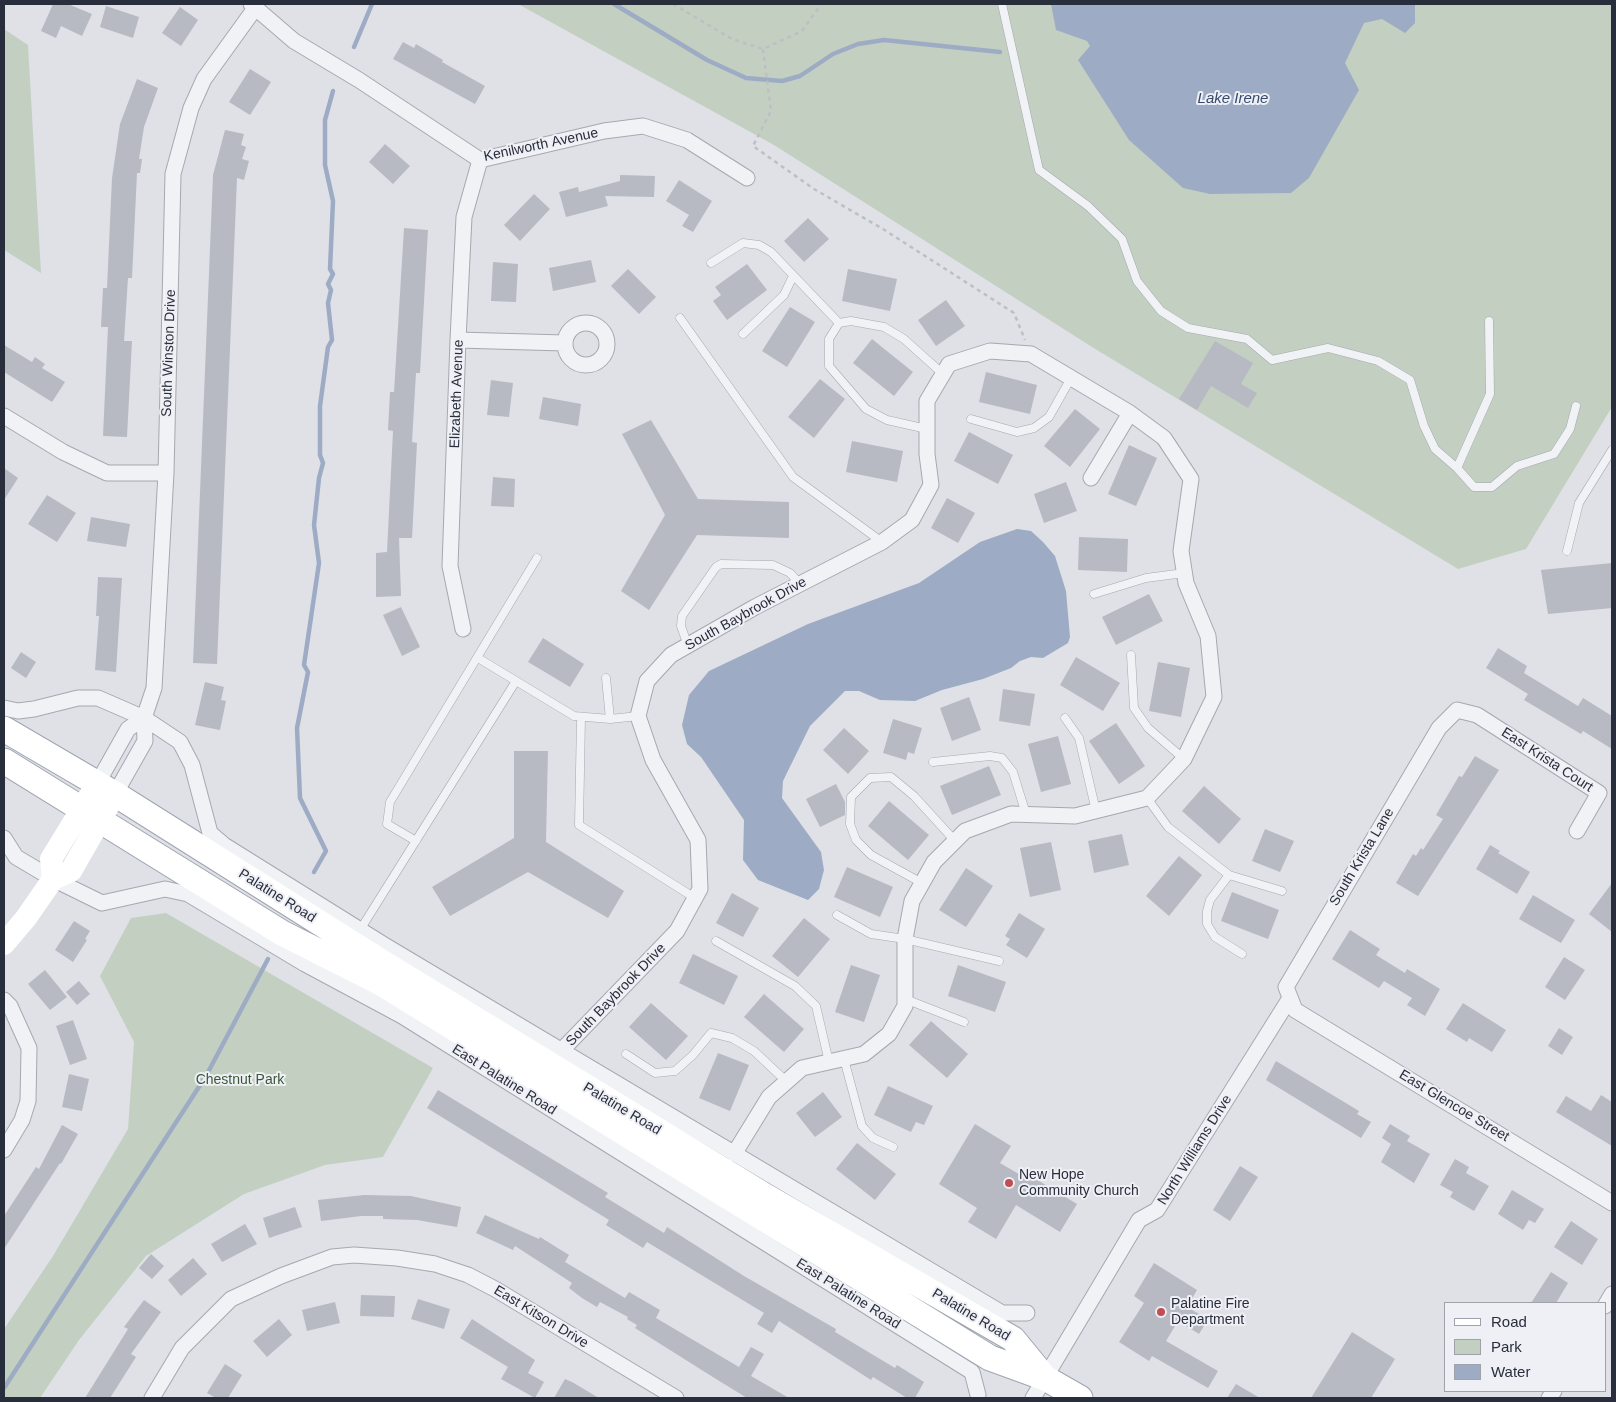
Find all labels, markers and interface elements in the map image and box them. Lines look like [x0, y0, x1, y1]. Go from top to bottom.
water label: Lake Irene [1198, 90, 1268, 108]
street label: Kenilworth Avenue [482, 125, 600, 165]
street label: South Winston Drive [158, 289, 180, 417]
street label: Elizabeth Avenue [447, 339, 467, 449]
street label: South Baybrook Drive [682, 574, 810, 654]
street label: East Krista Court [1498, 724, 1596, 796]
street label: South Krista Lane [1326, 805, 1398, 909]
street label: Palatine Road [235, 866, 319, 926]
street label: South Baybrook Drive [563, 940, 669, 1050]
street label: East Palatine Road [449, 1041, 559, 1119]
street label: East Glencoe Street [1396, 1067, 1512, 1145]
park label: Chestnut Park [196, 1072, 284, 1088]
street label: Palatine Road [580, 1079, 664, 1139]
street label: North Williams Drive [1154, 1092, 1236, 1208]
place label: New Hope Community Church [1019, 1167, 1139, 1200]
marker: New Hope Community Church [1003, 1177, 1015, 1189]
street label: East Palatine Road [793, 1255, 903, 1333]
street label: East Kitson Drive [491, 1282, 591, 1352]
street label: Palatine Road [929, 1285, 1013, 1345]
place label: Palatine Fire Department [1171, 1296, 1250, 1328]
legend [1444, 1302, 1606, 1392]
marker: Palatine Fire Department [1155, 1306, 1167, 1318]
text: Road [1491, 1313, 1527, 1330]
text: Park [1491, 1338, 1522, 1355]
text: Water [1491, 1363, 1530, 1380]

